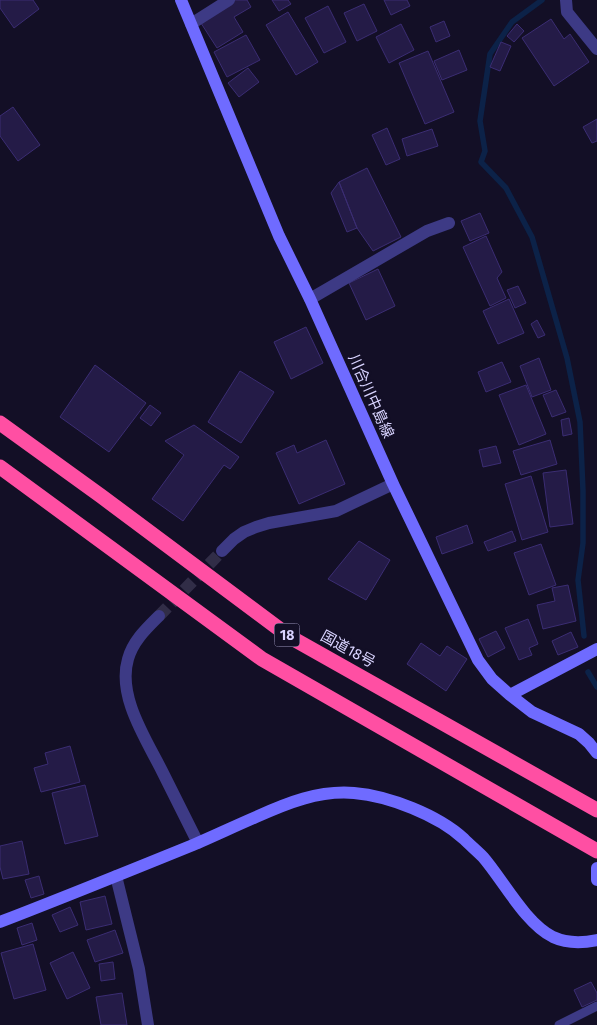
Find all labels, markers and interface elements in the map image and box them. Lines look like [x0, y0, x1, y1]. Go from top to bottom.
street label: 川合川中島線 [344, 351, 398, 441]
road number: 18 [274, 624, 300, 646]
street label: 国道18号 [318, 627, 378, 671]

